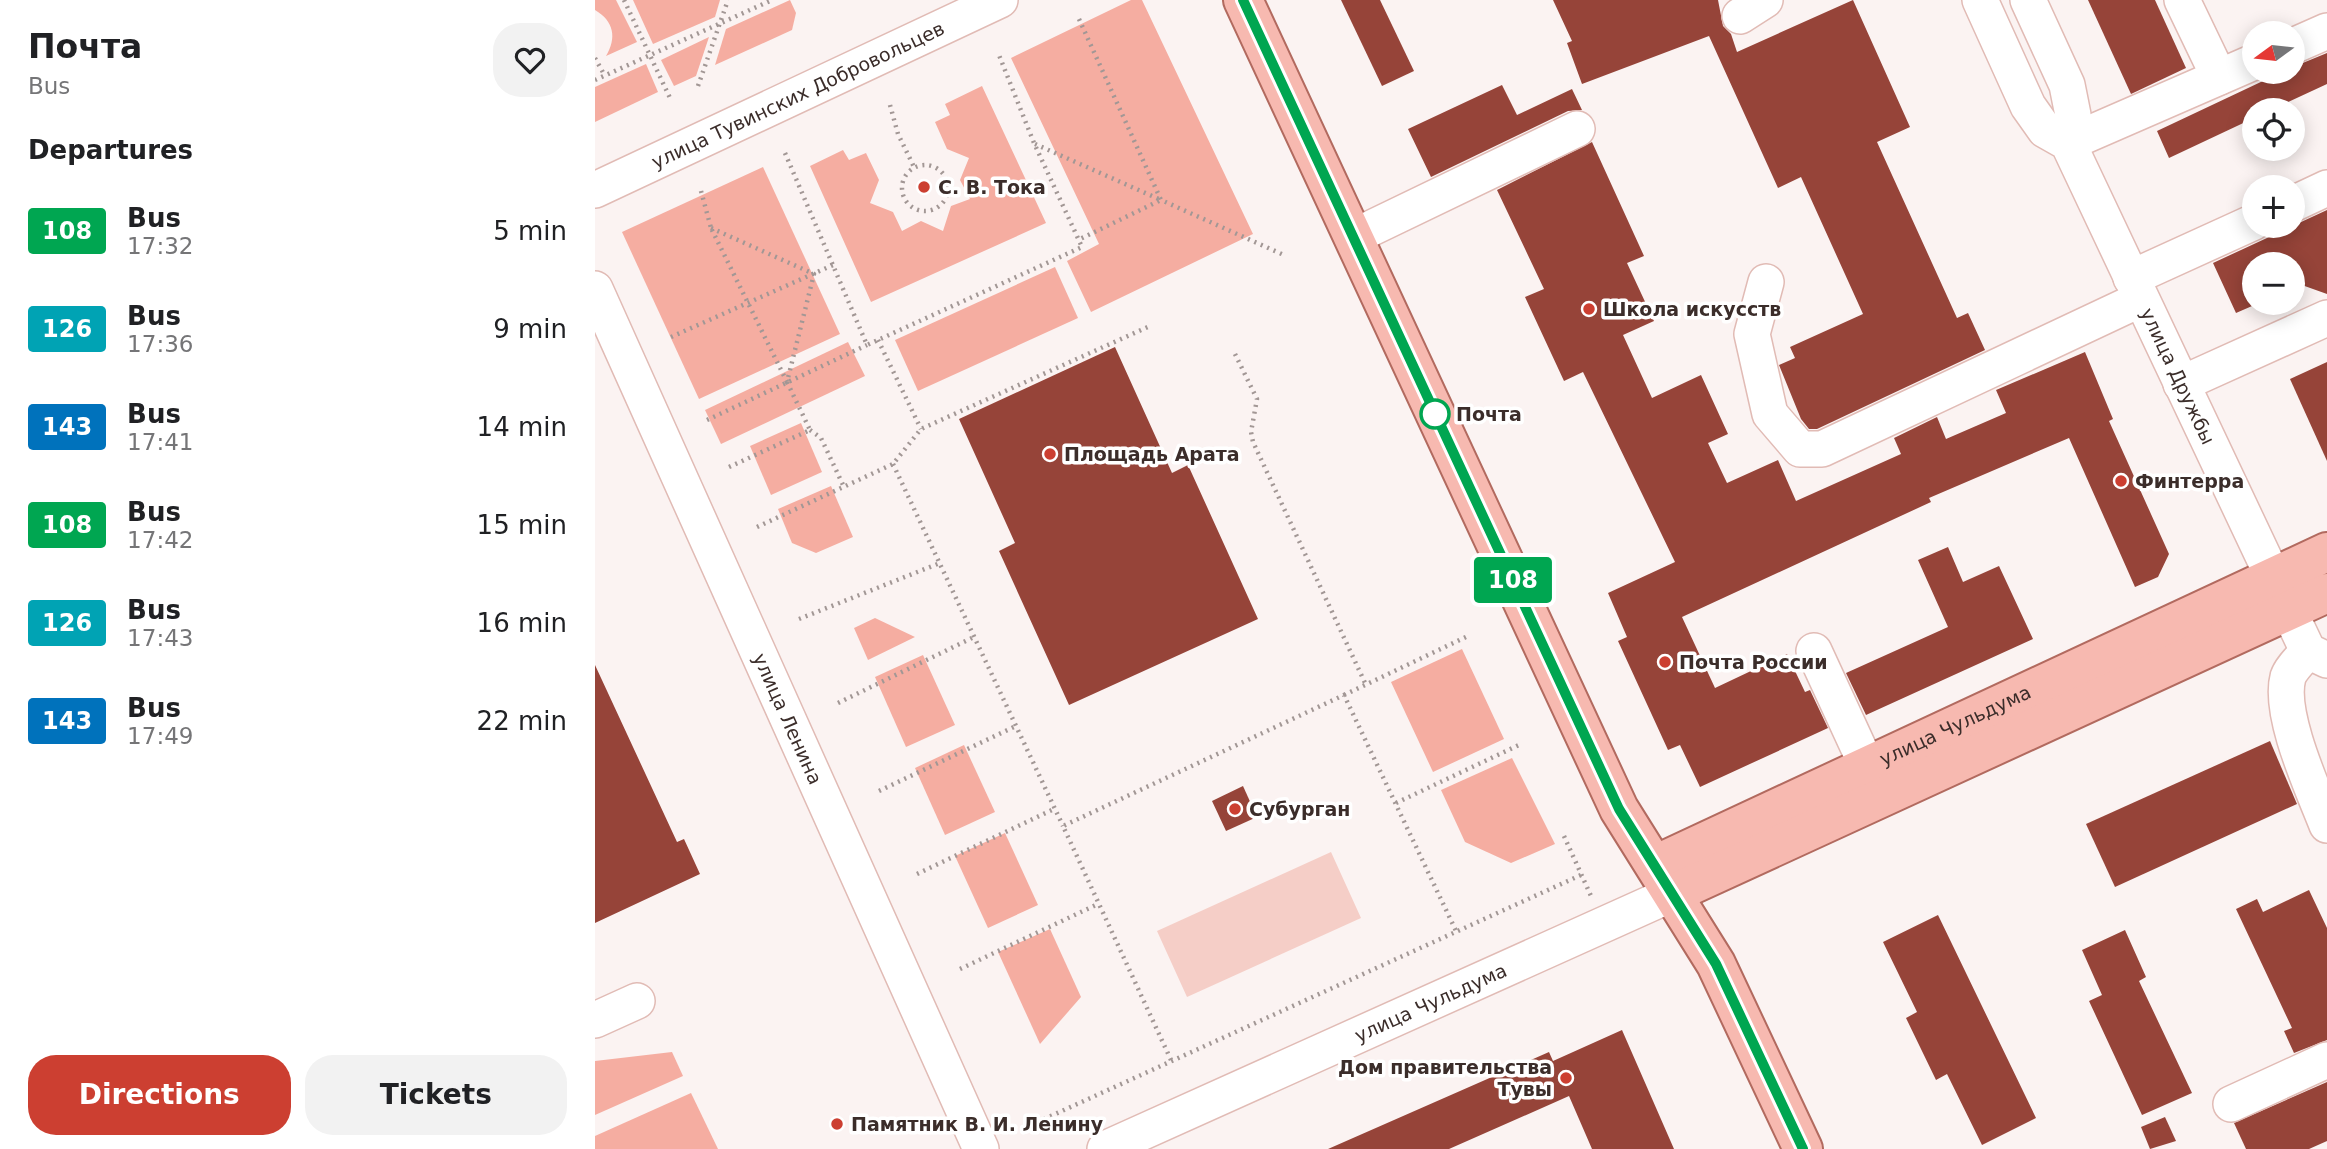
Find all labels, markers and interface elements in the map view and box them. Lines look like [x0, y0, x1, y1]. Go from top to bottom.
street label: улица Тувинских Добровольцев [648, 17, 948, 173]
north arrow [2242, 21, 2305, 84]
map controls [2242, 21, 2305, 315]
button: heart [493, 23, 567, 97]
text: Почта [28, 27, 142, 66]
text: Bus [28, 73, 70, 99]
button: locate [2242, 98, 2305, 161]
text: Departures [28, 135, 193, 165]
button: + [2242, 175, 2305, 238]
place label: С. В. Тока [938, 176, 1046, 198]
marker: С. В. Тока [916, 179, 932, 195]
text: Bus [127, 203, 181, 233]
text: 5 min [493, 216, 567, 246]
text: 108 [42, 217, 92, 245]
text: 17:32 [127, 233, 193, 259]
button: − [2242, 252, 2305, 315]
place label: Школа искусств [1603, 298, 1781, 320]
text: Bus [127, 301, 181, 331]
marker: Школа искусств [1581, 301, 1597, 317]
street label: улица Дружбы [2136, 304, 2220, 448]
text: 9 min [493, 314, 567, 344]
text: 126 [42, 315, 92, 343]
text: 17:36 [127, 331, 193, 357]
text: Bus [127, 399, 181, 429]
marker: Почта [1420, 399, 1450, 429]
place label: Почта [1456, 403, 1522, 425]
text: 14 min [477, 412, 567, 442]
text: 143 [42, 413, 92, 441]
text: 17:41 [127, 429, 193, 455]
place label: Площадь Арата [1064, 443, 1240, 465]
marker: Площадь Арата [1042, 446, 1058, 462]
place label: Финтерра [2135, 470, 2244, 492]
marker: Финтерра [2113, 473, 2129, 489]
text: Bus [127, 497, 181, 527]
text: 15 min [477, 510, 567, 540]
text: 108 [42, 511, 92, 539]
text: 17:42 [127, 527, 193, 553]
line badge: 108 [1473, 557, 1553, 603]
text: 108 [1488, 566, 1538, 594]
text: Bus [127, 595, 181, 625]
text: 16 min [477, 608, 567, 638]
text: 126 [42, 609, 92, 637]
text: 17:43 [127, 625, 193, 651]
street label: улица Ленина [749, 650, 827, 788]
place label: Почта России [1679, 651, 1828, 673]
marker: Почта России [1657, 654, 1673, 670]
street label: улица Чульдума [1876, 681, 2034, 770]
text: Bus [127, 693, 181, 723]
text: 22 min [477, 706, 567, 736]
text: 143 [42, 707, 92, 735]
text: 17:49 [127, 723, 193, 749]
place label: Субурган [1249, 798, 1350, 820]
marker: Субурган [1227, 801, 1243, 817]
street label: улица Чульдума [1351, 959, 1510, 1046]
button: Directions [28, 1055, 291, 1135]
button: Tickets [305, 1055, 567, 1135]
place label: Дом правительства Тувы [1338, 1056, 1552, 1100]
marker: Дом правительства Тувы [1558, 1070, 1574, 1086]
place label: Памятник В. И. Ленину [851, 1113, 1104, 1135]
marker: Памятник В. И. Ленину [829, 1116, 845, 1132]

